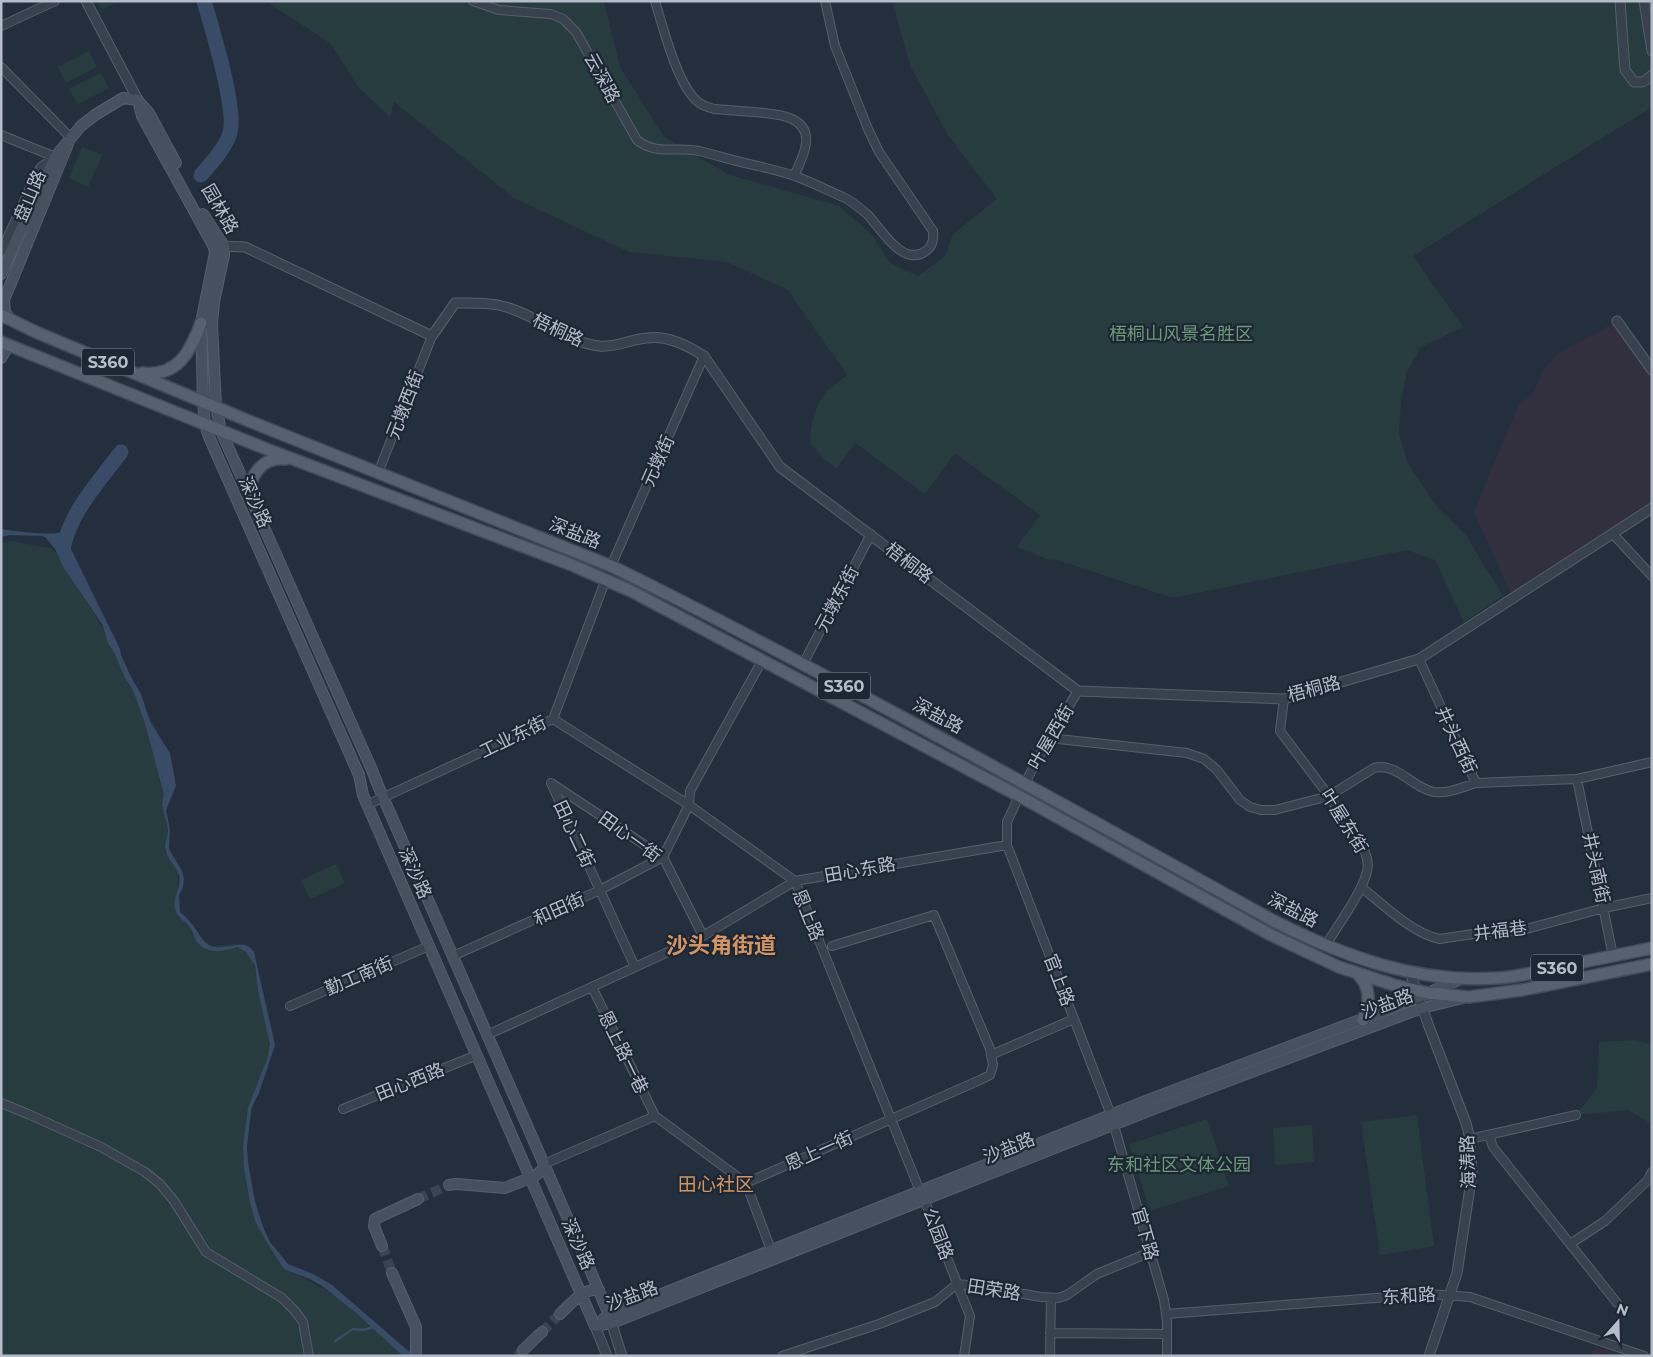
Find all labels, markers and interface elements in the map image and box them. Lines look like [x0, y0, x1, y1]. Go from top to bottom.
street label: 云深路 [579, 49, 625, 107]
street label: 盘山路 [9, 167, 51, 225]
street label: 园林路 [197, 180, 243, 238]
street label: 梧桐路 [529, 309, 587, 351]
park label: 梧桐山风景名胜区 [1109, 323, 1253, 345]
road number: S360 [82, 348, 134, 376]
street label: 元墩西街 [382, 367, 428, 443]
street label: 元墩街 [637, 432, 679, 490]
street label: 深沙路 [234, 473, 276, 531]
street label: 深盐路 [546, 513, 604, 553]
street label: 梧桐路 [881, 538, 937, 588]
street label: 元墩东街 [810, 562, 864, 636]
street label: 梧桐路 [1285, 671, 1343, 707]
road number: S360 [818, 672, 870, 699]
street label: 深盐路 [909, 694, 967, 738]
street label: 叶屋西街 [1023, 700, 1079, 774]
street label: 井头西街 [1431, 703, 1481, 777]
street label: 工业东街 [476, 711, 550, 763]
street label: 叶屋东街 [1316, 785, 1372, 857]
street label: 田心二街 [549, 797, 599, 871]
street label: 田心一街 [594, 807, 666, 867]
street label: 井头南街 [1578, 830, 1614, 906]
street label: 深沙路 [394, 844, 436, 902]
street label: 田心东路 [823, 853, 897, 887]
street label: 恩上路 [788, 886, 828, 944]
street label: 和田街 [530, 888, 588, 930]
street label: 深盐路 [1264, 888, 1322, 932]
street label: 井福巷 [1472, 917, 1528, 945]
district label: 沙头角街道 [666, 932, 776, 959]
street label: 官上路 [1039, 951, 1079, 1009]
street label: 勤工南街 [322, 952, 396, 1000]
road number: S360 [1531, 954, 1583, 981]
street label: 沙盐路 [1358, 984, 1416, 1024]
street label: 恩上路一巷 [593, 1007, 653, 1097]
street label: 田心西路 [373, 1058, 447, 1106]
street label: 恩上一街 [782, 1126, 856, 1176]
street label: 沙盐路 [980, 1128, 1038, 1168]
street label: 海涛路 [1456, 1135, 1480, 1189]
park label: 东和社区文体公园 [1107, 1154, 1251, 1176]
district label: 田心社区 [678, 1173, 754, 1196]
street label: 公园路 [918, 1205, 958, 1263]
street label: 官下路 [1127, 1205, 1163, 1263]
street label: 深沙路 [557, 1215, 599, 1273]
street label: 田荣路 [966, 1275, 1022, 1305]
street label: 沙盐路 [603, 1276, 661, 1316]
street label: 东和路 [1381, 1284, 1437, 1308]
north arrow [1593, 1297, 1643, 1347]
text: N [1614, 1299, 1631, 1320]

